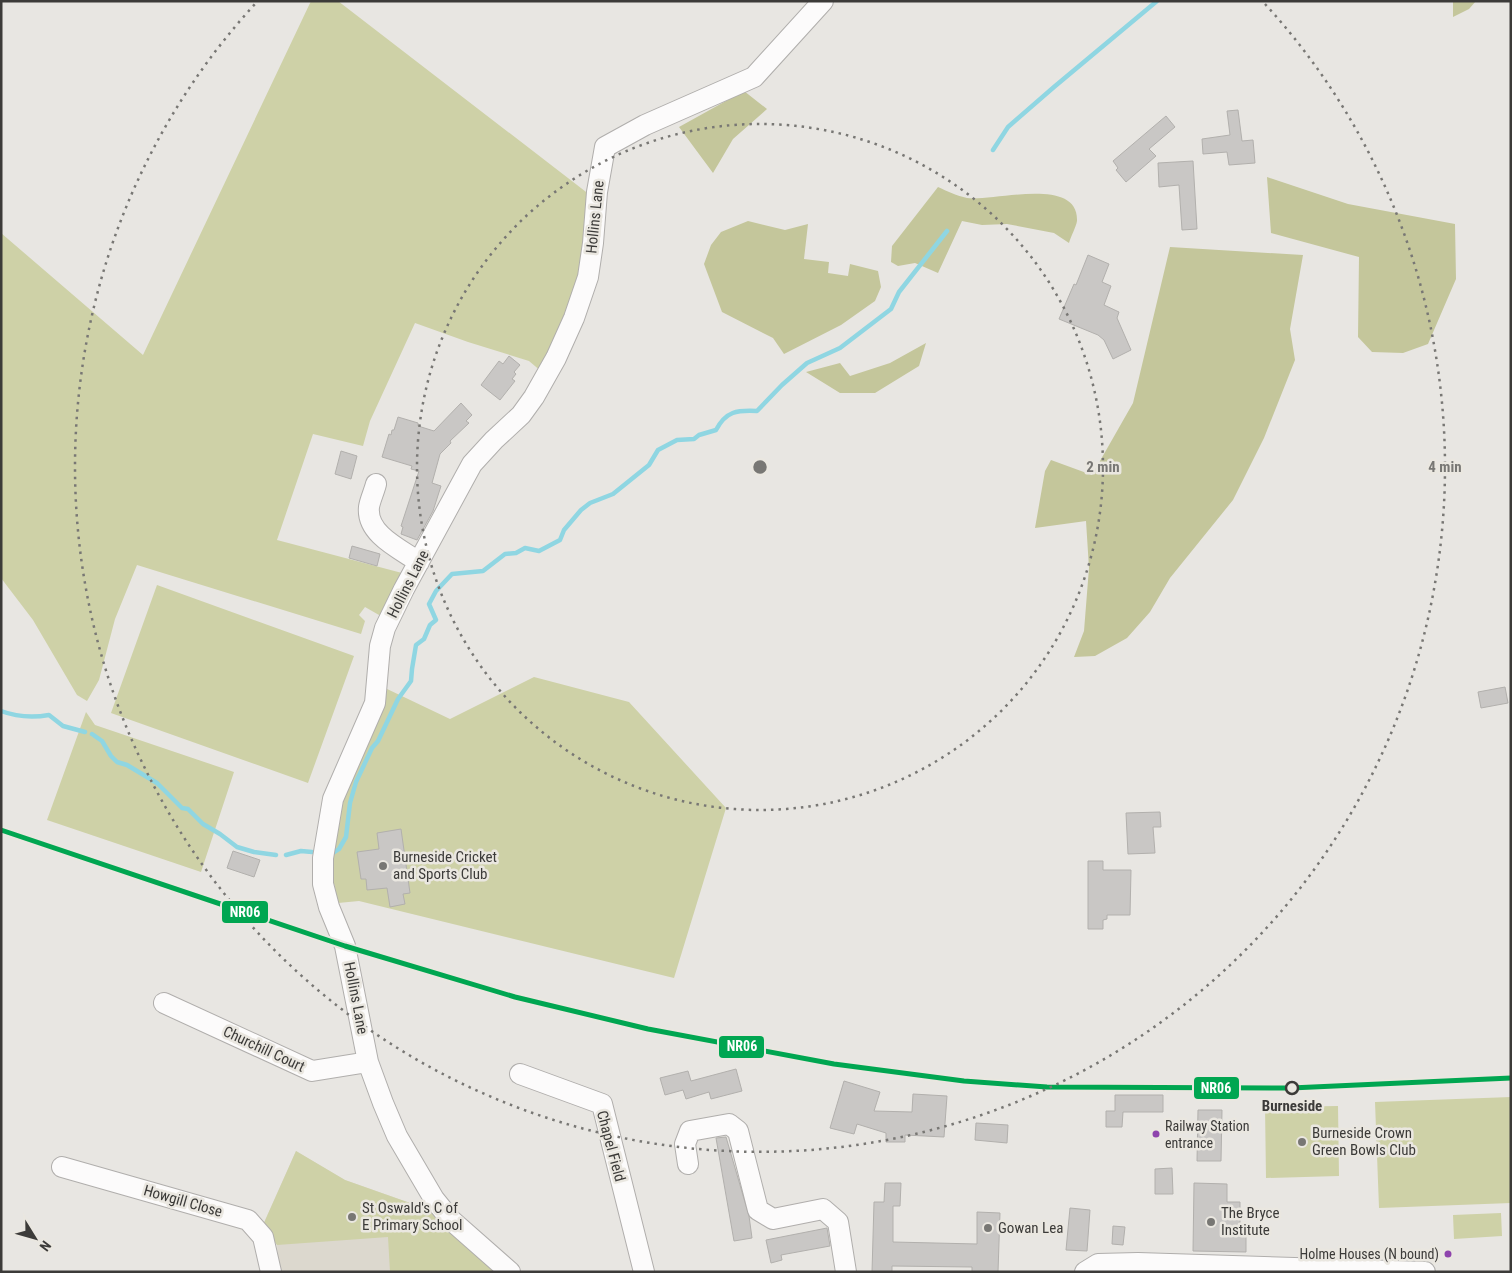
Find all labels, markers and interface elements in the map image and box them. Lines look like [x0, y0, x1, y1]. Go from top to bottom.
street label: Hollins Lane [582, 180, 608, 254]
centre of rings [751, 458, 769, 476]
text: 2 min [1086, 458, 1120, 476]
text: 4 min [1428, 458, 1462, 476]
street label: Hollins Lane [383, 547, 433, 621]
place label: Burneside Cricket and Sports Club [393, 848, 497, 883]
marker: Burneside Cricket and Sports Club [377, 860, 389, 872]
line badge: NR06 [221, 900, 269, 924]
text: NR06 [230, 904, 260, 920]
street label: Hollins Lane [340, 960, 372, 1036]
street label: Churchill Court [220, 1022, 308, 1076]
line badge: NR06 [718, 1035, 765, 1059]
text: NR06 [727, 1038, 757, 1054]
line badge: NR06 [1193, 1076, 1240, 1100]
text: NR06 [1201, 1080, 1231, 1096]
marker: Burneside [1285, 1081, 1299, 1095]
place label: Burneside [1262, 1097, 1322, 1115]
street label: Chapel Field [593, 1108, 629, 1184]
place label: Railway Station entrance [1165, 1118, 1250, 1151]
place label: Burneside Crown Green Bowls Club [1312, 1124, 1416, 1159]
marker: Railway Station entrance [1151, 1129, 1161, 1139]
marker: Burneside Crown Green Bowls Club [1296, 1136, 1308, 1148]
street label: Howgill Close [142, 1181, 224, 1221]
place label: St Oswald's C of E Primary School [362, 1199, 463, 1234]
place label: The Bryce Institute [1221, 1204, 1280, 1239]
marker: St Oswald's C of E Primary School [346, 1211, 358, 1223]
north arrow [10, 1213, 60, 1263]
marker: The Bryce Institute [1205, 1216, 1217, 1228]
place label: Gowan Lea [998, 1219, 1063, 1237]
marker: Gowan Lea [982, 1222, 994, 1234]
text: N [36, 1238, 54, 1254]
place label: Holme Houses (N bound) [1300, 1246, 1439, 1263]
marker: Holme Houses (N bound) [1443, 1249, 1453, 1259]

